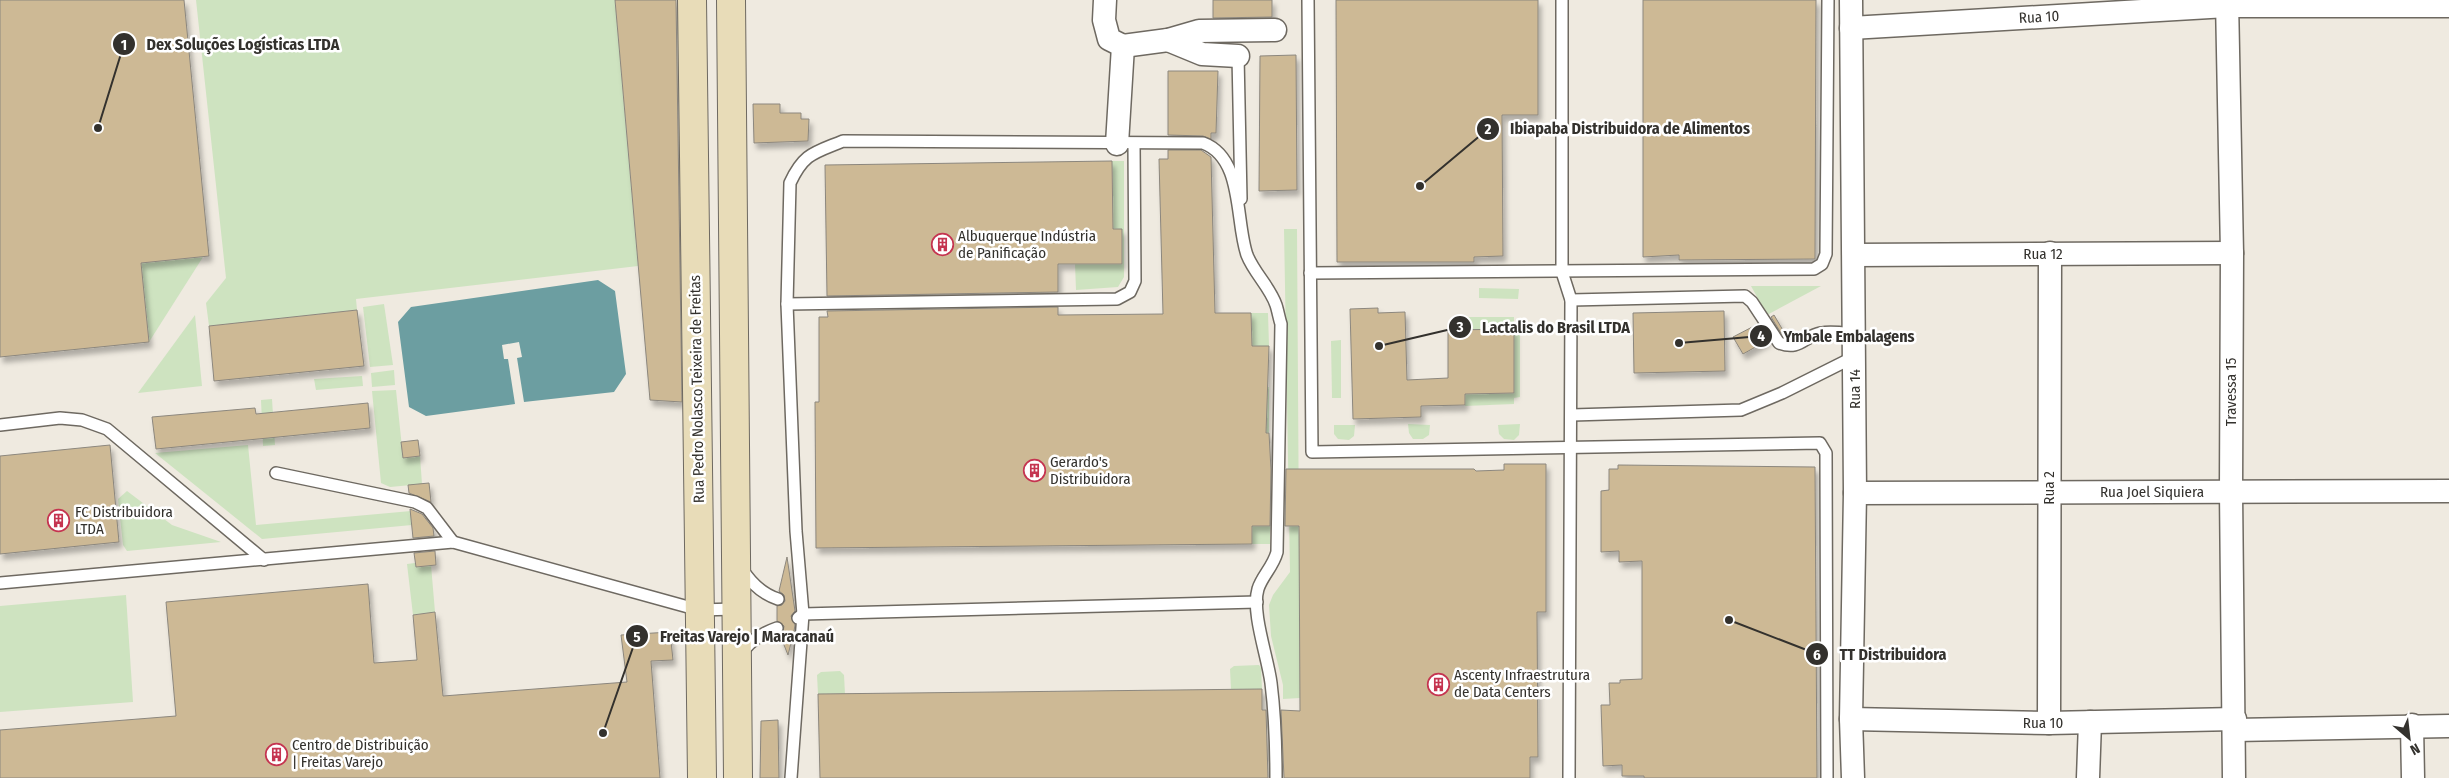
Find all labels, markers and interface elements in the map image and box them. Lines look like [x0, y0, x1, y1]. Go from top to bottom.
street label: Rua 10 [2018, 7, 2060, 27]
callout: Dex Soluções Logísticas LTDA [111, 29, 349, 60]
text: Dex Soluções Logísticas LTDA [147, 35, 340, 55]
text: 1 [121, 36, 127, 54]
callout: Ibiapaba Distribuidora de Alimentos [1475, 113, 1760, 144]
text: Ibiapaba Distribuidora de Alimentos [1510, 119, 1750, 138]
text: 2 [1484, 120, 1492, 138]
place label: Albuquerque Indústria de Panificação [958, 227, 1096, 262]
building icon: Albuquerque Indústria de Panificação [930, 233, 954, 257]
street label: Rua 12 [2023, 245, 2063, 263]
street label: Rua Pedro Nolasco Teixeira de Freitas [686, 275, 708, 503]
callout: Lactalis do Brasil LTDA [1447, 311, 1640, 342]
text: 3 [1455, 318, 1464, 336]
text: Lactalis do Brasil LTDA [1482, 318, 1630, 337]
callout: Ymbale Embalagens [1748, 321, 1924, 352]
text: 4 [1757, 327, 1765, 345]
text: Ymbale Embalagens [1782, 327, 1915, 346]
street label: Travessa 15 [2222, 358, 2240, 426]
street label: Rua 14 [1846, 369, 1864, 409]
place label: Gerardo's Distribuidora [1050, 453, 1130, 488]
building icon: Gerardo's Distribuidora [1022, 459, 1046, 483]
street label: Rua 2 [2040, 471, 2058, 505]
street label: Rua Joel Siquiera [2100, 483, 2204, 501]
place label: FC Distribuidora LTDA [75, 503, 173, 538]
building icon: FC Distribuidora LTDA [47, 509, 71, 533]
callout: Freitas Varejo | Maracanaú [625, 621, 844, 652]
text: Freitas Varejo | Maracanaú [660, 627, 834, 646]
text: 5 [633, 628, 641, 646]
callout: TT Distribuidora [1804, 639, 1956, 670]
text: TT Distribuidora [1839, 645, 1947, 664]
text: 6 [1813, 646, 1821, 664]
place label: Ascenty Infraestrutura de Data Centers [1454, 666, 1590, 701]
building icon: Ascenty Infraestrutura de Data Centers [1426, 672, 1450, 696]
north arrow [2384, 713, 2434, 763]
street label: Rua 10 [2023, 714, 2063, 732]
place label: Centro de Distribuição | Freitas Varejo [292, 736, 429, 771]
text: N [2407, 740, 2423, 759]
building icon: Centro de Distribuição | Freitas Varejo [264, 742, 288, 766]

